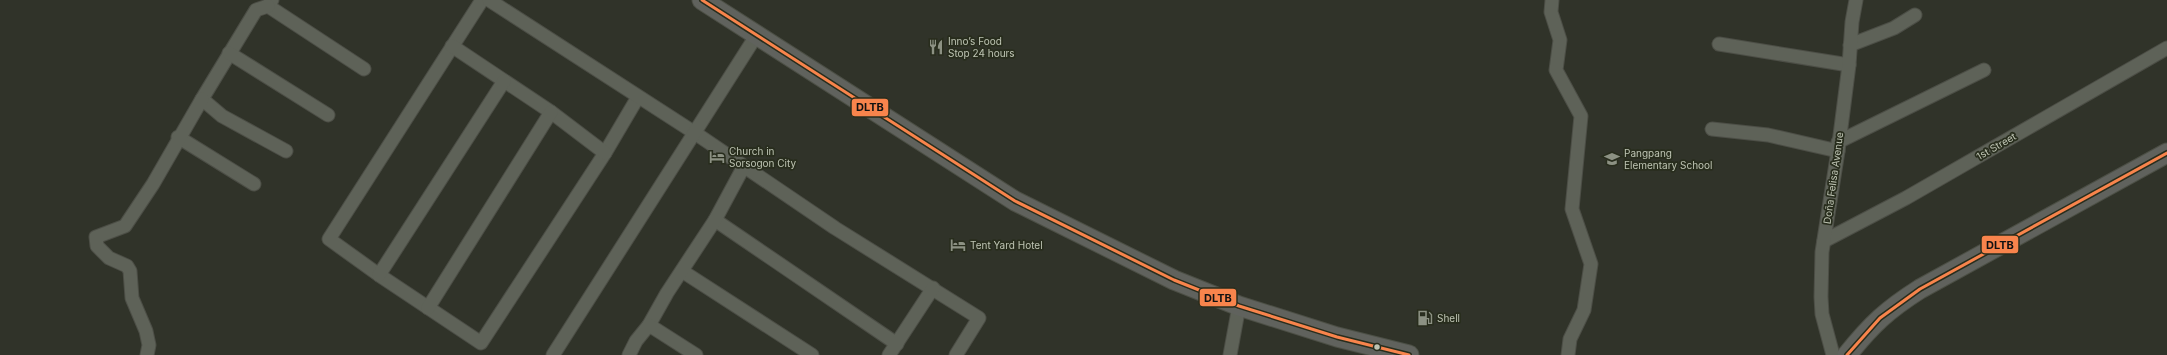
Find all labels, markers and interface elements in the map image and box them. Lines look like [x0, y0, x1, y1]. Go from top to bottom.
place label: Inno’s Food Stop 24 hours [948, 35, 1015, 59]
restaurant icon: Inno’s Food Stop 24 hours [927, 38, 945, 56]
line badge: DLTB [851, 98, 889, 117]
text: DLTB [856, 100, 884, 114]
street label: 1st Street [1974, 130, 2019, 162]
street label: Doña Felisa Avenue [1821, 131, 1845, 225]
place label: Church in Sorsogon City [729, 145, 796, 169]
place label: Pangpang Elementary School [1624, 147, 1713, 171]
hotel icon: Church in Sorsogon City [708, 148, 726, 166]
school or university icon: Pangpang Elementary School [1603, 150, 1621, 168]
line badge: DLTB [1981, 235, 2019, 254]
hotel icon: Tent Yard Hotel [949, 236, 967, 254]
text: DLTB [1986, 238, 2014, 252]
place label: Tent Yard Hotel [970, 239, 1043, 251]
line badge: DLTB [1199, 288, 1237, 307]
text: DLTB [1204, 291, 1232, 305]
fuel station icon: Shell [1416, 309, 1434, 327]
place label: Shell [1437, 312, 1460, 324]
unlabelled marker [1372, 342, 1382, 352]

